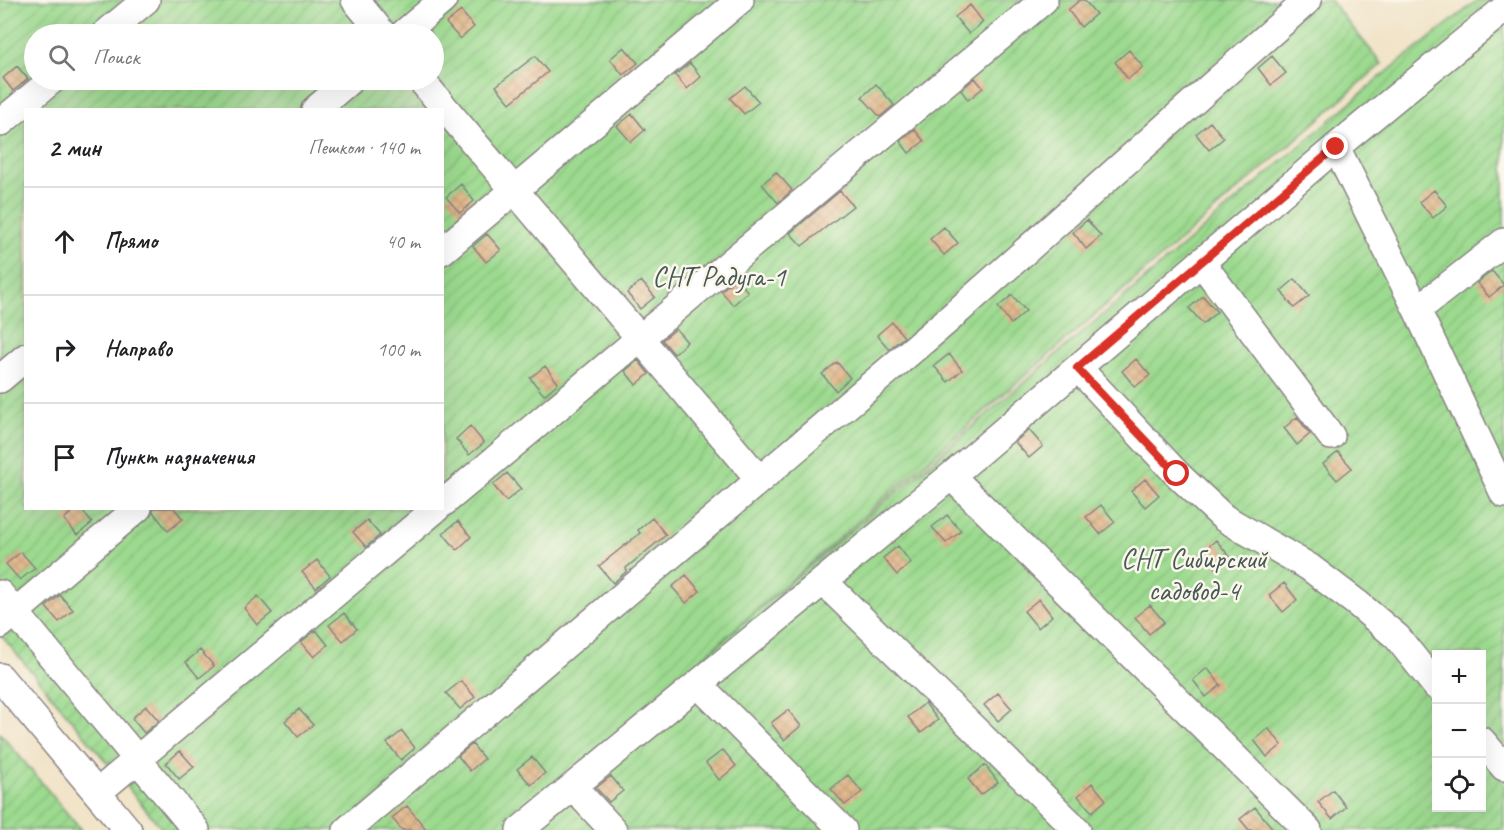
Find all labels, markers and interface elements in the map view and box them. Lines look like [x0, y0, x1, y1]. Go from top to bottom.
search box [24, 24, 444, 90]
icon: search [45, 41, 78, 74]
text: Поиск [93, 43, 139, 71]
text: 2 мин [48, 131, 101, 164]
route end [1322, 133, 1348, 159]
text: Пешком · 140 m [308, 135, 420, 160]
icon: ahead [48, 225, 81, 258]
text: Прямо [105, 227, 157, 255]
text: 40 m [386, 229, 420, 254]
park label: СНТ Радуга-1 [652, 259, 787, 294]
icon: right [48, 333, 81, 366]
text: Направо [105, 335, 172, 363]
text: 100 m [377, 337, 420, 362]
icon: arrive [48, 441, 81, 474]
text: Пункт назначения [105, 443, 254, 471]
route start [1163, 460, 1189, 486]
park label: СНТ Сибирский садовод-4 [1121, 541, 1268, 608]
map controls [1432, 650, 1486, 812]
button: + [1432, 650, 1486, 704]
button: − [1432, 704, 1486, 758]
button: locate [1432, 758, 1486, 812]

